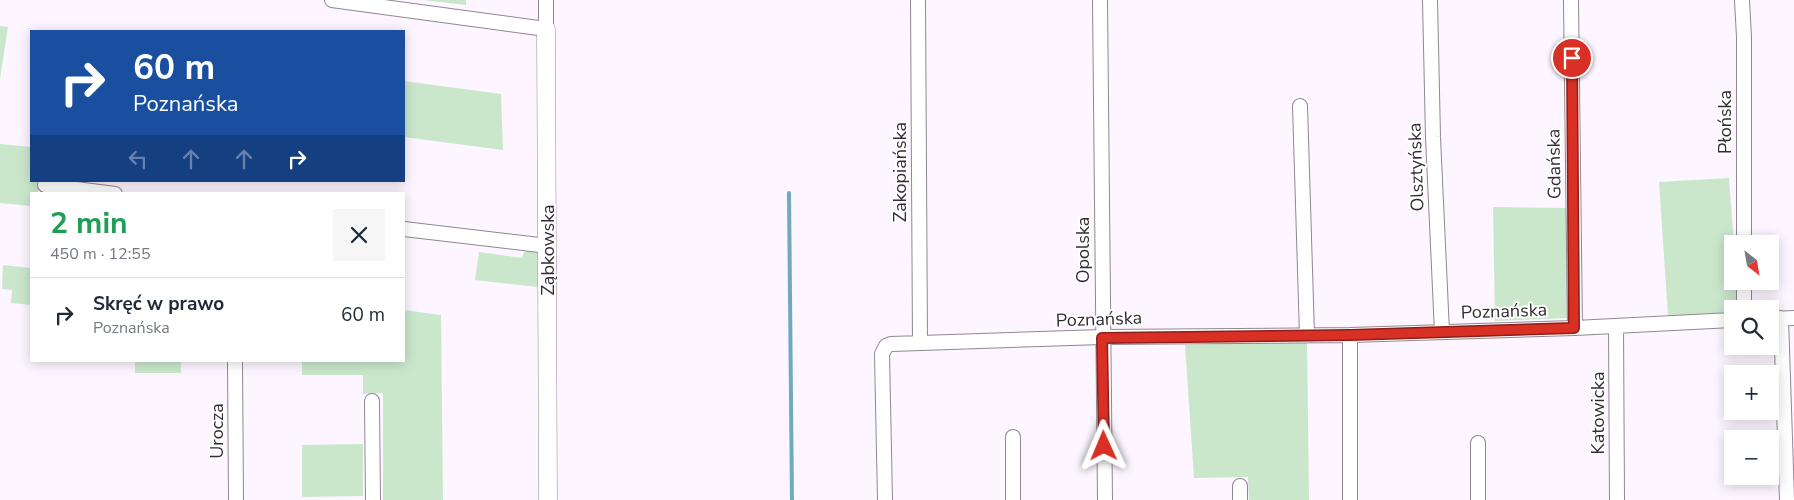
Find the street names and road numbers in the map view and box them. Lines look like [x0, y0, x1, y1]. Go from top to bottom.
street label: Płońska [1713, 90, 1737, 154]
street label: Zakopiańska [888, 122, 912, 222]
street label: Olsztyńska [1402, 122, 1430, 212]
street label: Gdańska [1541, 129, 1567, 199]
street label: Ząbkowska [536, 204, 560, 296]
street label: Opolska [1071, 217, 1095, 283]
street label: Poznańska [1460, 298, 1548, 324]
street label: Poznańska [1055, 306, 1143, 332]
street label: Katowicka [1586, 372, 1610, 454]
street label: Urocza [205, 403, 229, 459]

